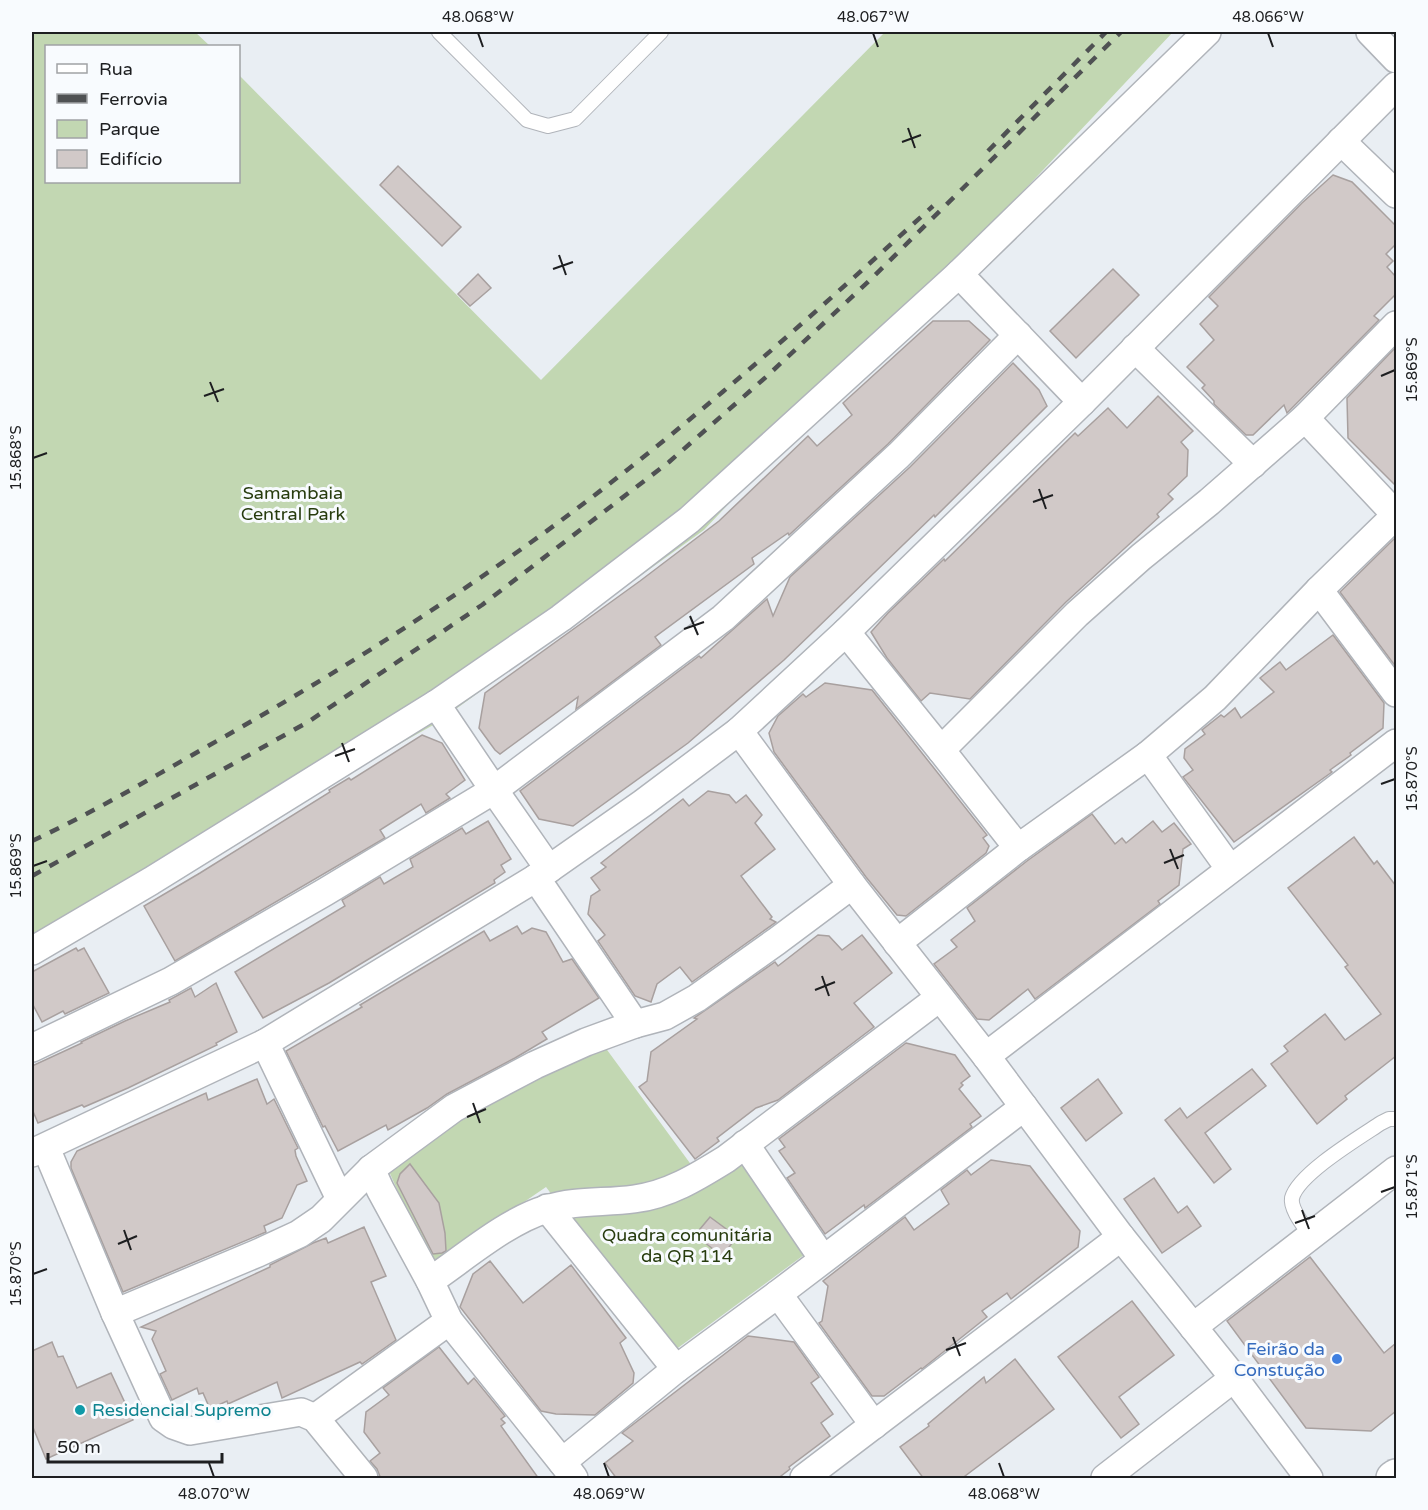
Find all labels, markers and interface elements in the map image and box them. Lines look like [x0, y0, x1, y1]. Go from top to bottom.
text: 48.068°W [442, 8, 514, 26]
text: 48.067°W [837, 8, 909, 26]
text: 48.066°W [1232, 8, 1304, 26]
legend [45, 45, 240, 183]
text: Rua [99, 58, 133, 80]
text: Ferrovia [99, 88, 168, 110]
text: Parque [99, 118, 160, 140]
text: Edifício [99, 148, 163, 170]
text: 15.869°S [1403, 337, 1421, 403]
text: 15.868°S [7, 425, 25, 491]
park label: Samambaia Central Park [241, 482, 346, 525]
text: 15.870°S [1403, 746, 1421, 812]
text: 15.869°S [7, 833, 25, 899]
text: 15.871°S [1403, 1154, 1421, 1220]
park label: Quadra comunitária da QR 114 [602, 1224, 772, 1267]
text: 15.870°S [7, 1241, 25, 1307]
place label: Feirão da Constução [1234, 1338, 1325, 1381]
marker: Feirão da Constução [1330, 1352, 1344, 1366]
place label: Residencial Supremo [92, 1399, 272, 1421]
marker: Residencial Supremo [73, 1403, 87, 1417]
scale bar [48, 1426, 222, 1464]
text: 50 m [57, 1436, 101, 1458]
text: 48.070°W [178, 1485, 250, 1503]
text: 48.069°W [573, 1485, 645, 1503]
text: 48.068°W [968, 1485, 1040, 1503]

